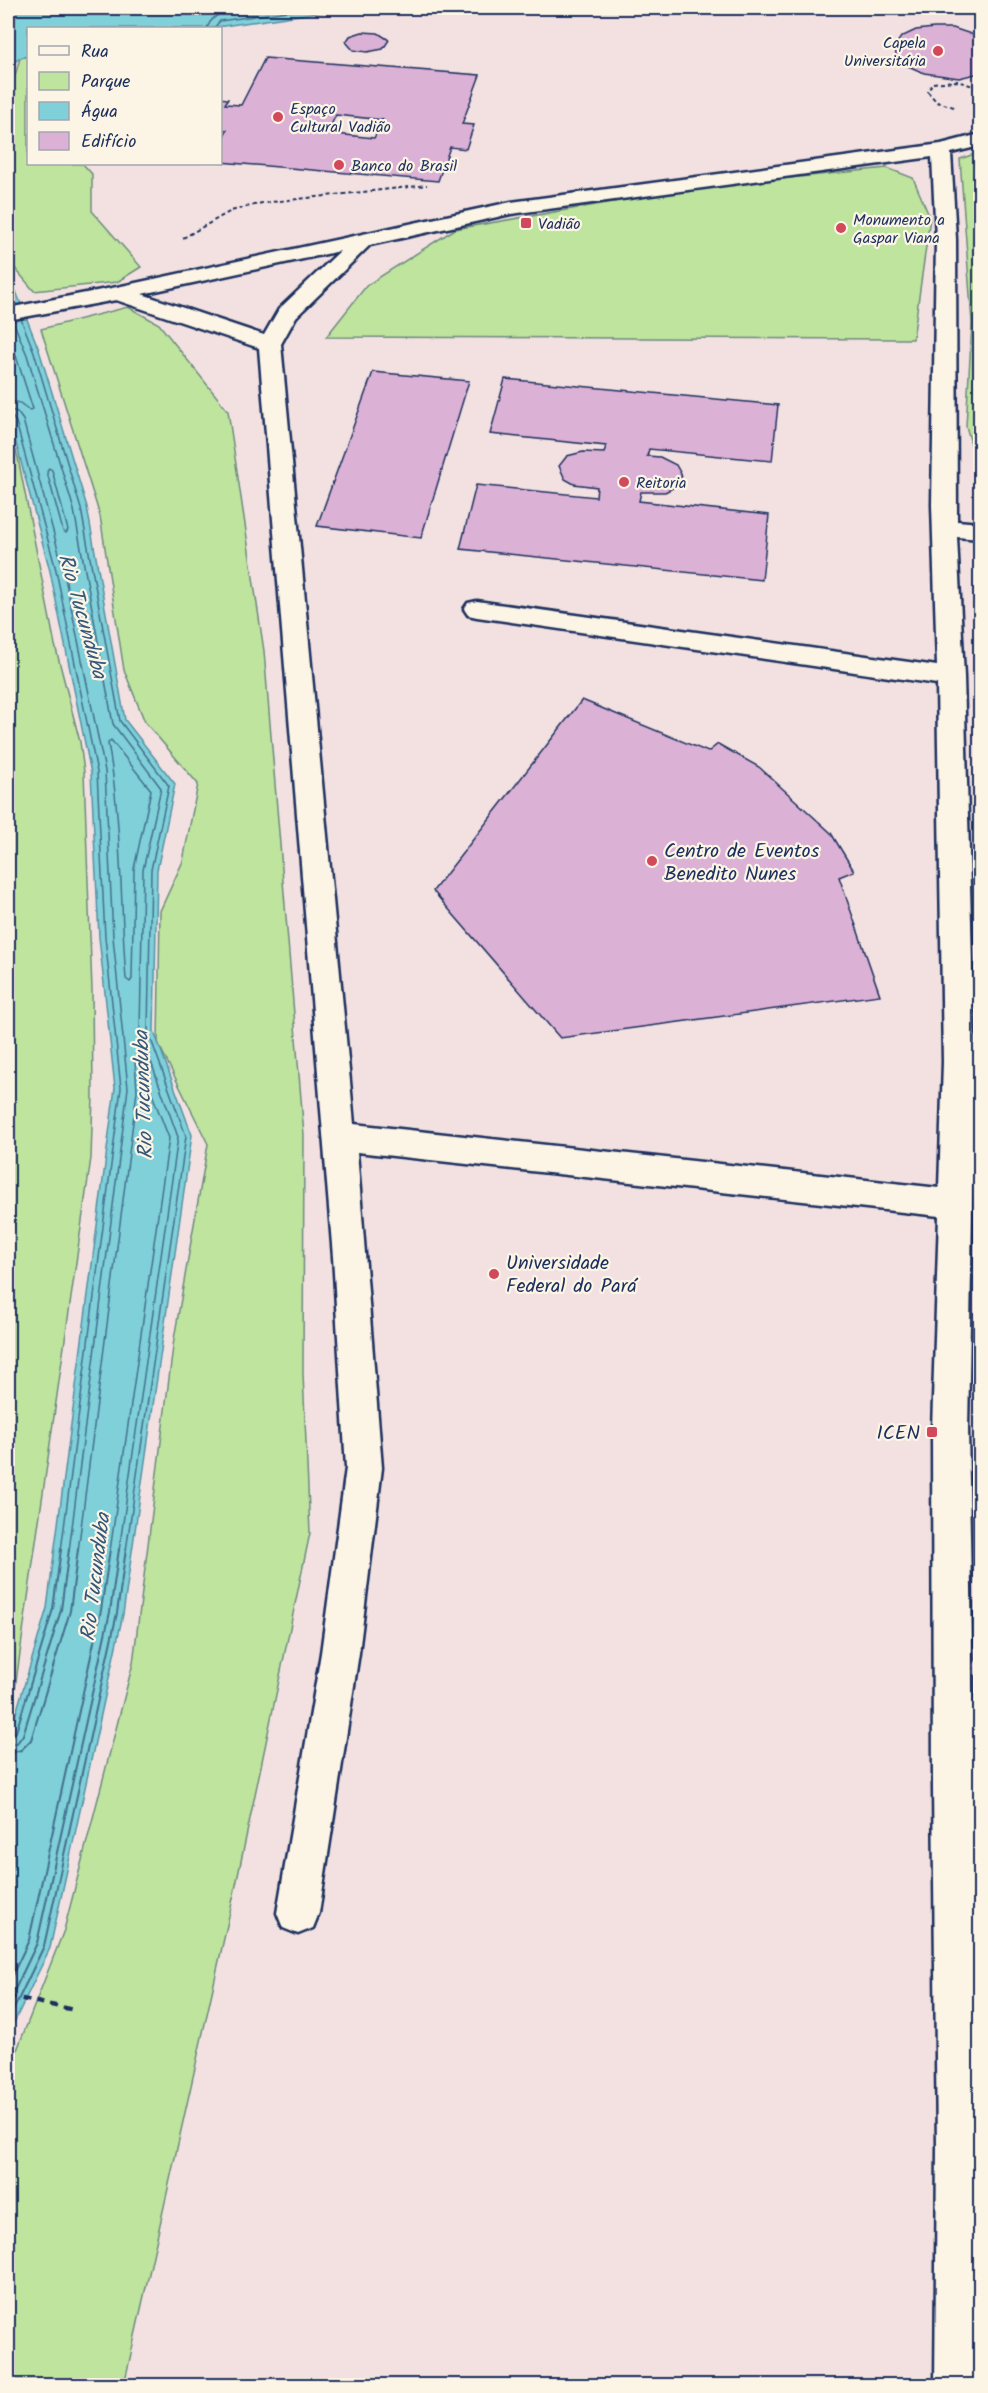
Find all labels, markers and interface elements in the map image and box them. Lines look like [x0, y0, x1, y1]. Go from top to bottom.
legend [27, 27, 222, 165]
place label: Capela Universitária [844, 31, 926, 74]
text: Rua [81, 38, 109, 67]
marker: Capela Universitária [931, 44, 945, 58]
text: Parque [81, 68, 130, 97]
place label: Espaço Cultural Vadião [290, 97, 391, 140]
text: Água [81, 98, 118, 127]
marker: Espaço Cultural Vadião [271, 110, 285, 124]
text: Edifício [81, 128, 136, 157]
place label: Banco do Brasil [351, 154, 457, 179]
marker: Banco do Brasil [332, 158, 346, 172]
place label: Monumento a Gaspar Viana [853, 208, 945, 251]
place label: Vadião [538, 212, 581, 237]
marker: Vadião [519, 216, 533, 230]
marker: Monumento a Gaspar Viana [834, 221, 848, 235]
place label: Reitoria [636, 471, 686, 496]
marker: Reitoria [617, 475, 631, 489]
water label: Rio Tucunduba [48, 550, 115, 684]
place label: Centro de Eventos Benedito Nunes [664, 836, 820, 891]
marker: Centro de Eventos Benedito Nunes [645, 854, 659, 868]
water label: Rio Tucunduba [126, 1029, 163, 1160]
place label: Universidade Federal do Pará [506, 1248, 638, 1303]
marker: Universidade Federal do Pará [487, 1267, 501, 1281]
place label: ICEN [877, 1418, 920, 1450]
marker: ICEN [925, 1425, 939, 1439]
water label: Rio Tucunduba [72, 1510, 121, 1643]

